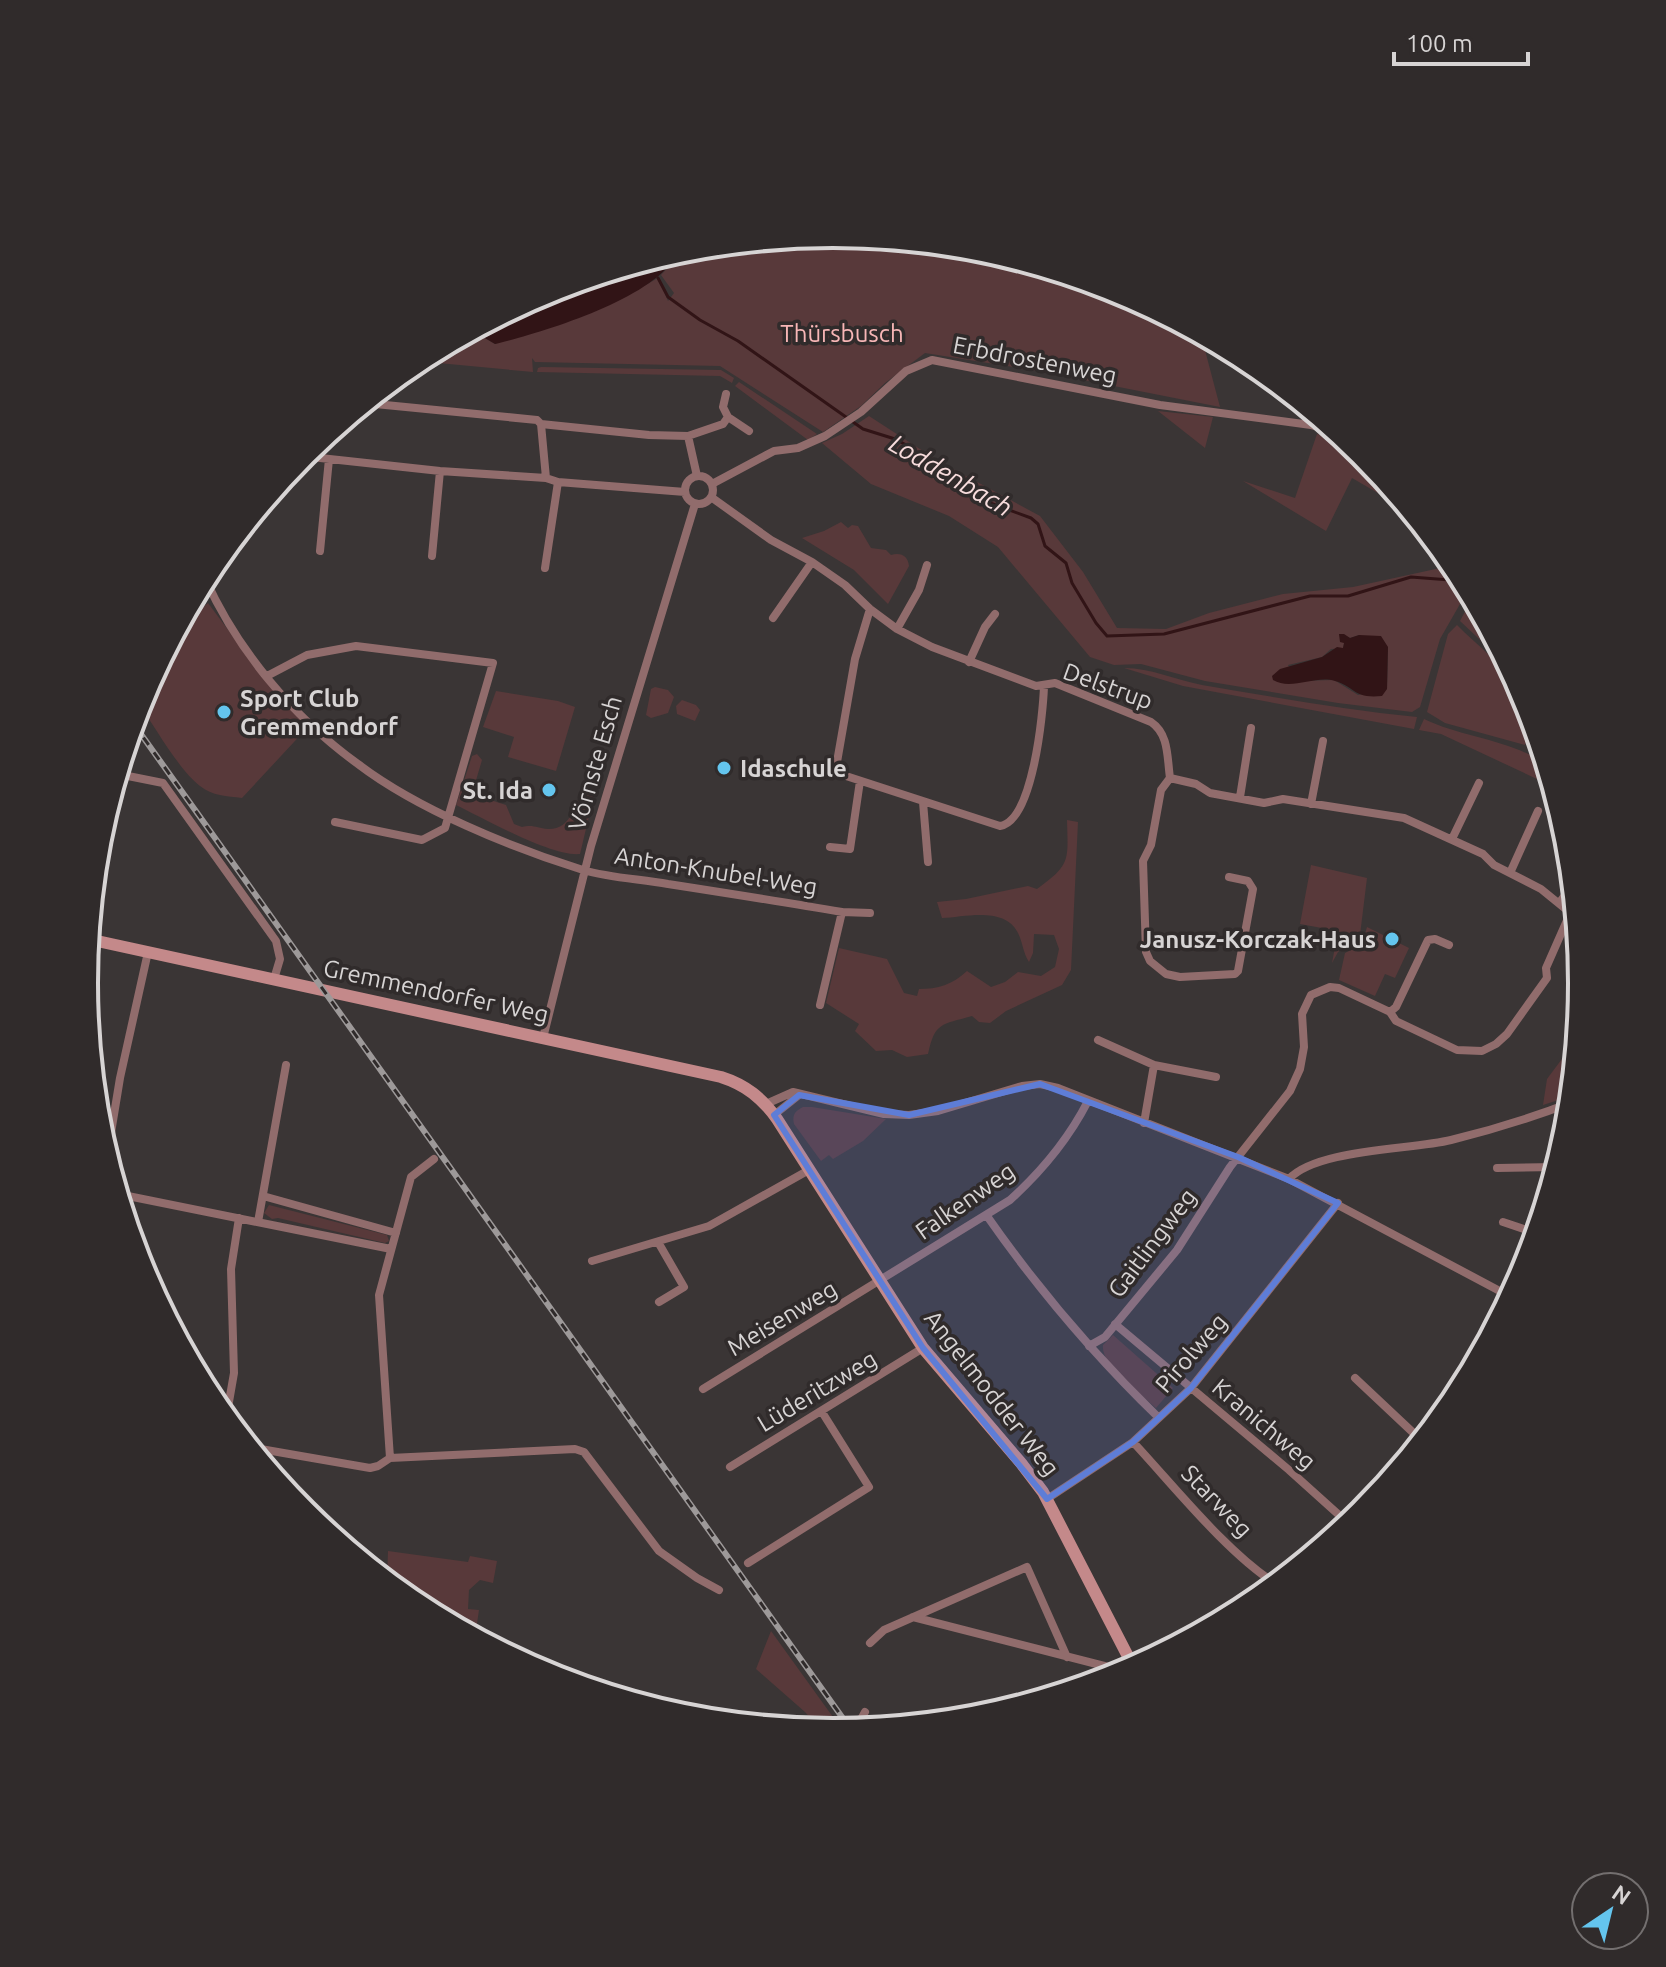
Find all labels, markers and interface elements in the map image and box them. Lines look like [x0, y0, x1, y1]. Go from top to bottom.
scale bar [1394, 16, 1528, 66]
text: 100 m [1406, 30, 1473, 57]
park label: Thürsbusch [780, 320, 904, 347]
street label: Erbdrostenweg [951, 331, 1119, 389]
water label: Loddenbach [884, 428, 1018, 522]
street label: Delstrup [1060, 657, 1156, 715]
place label: Sport Club Gremmendorf [240, 685, 399, 740]
street label: Vörnste Esch [563, 693, 627, 833]
marker: Sport Club Gremmendorf [215, 703, 233, 721]
place label: Idaschule [740, 755, 847, 782]
marker: Idaschule [715, 759, 733, 777]
place label: St. Ida [462, 777, 533, 804]
marker: St. Ida [540, 781, 558, 799]
street label: Anton-Knubel-Weg [613, 842, 819, 900]
place label: Janusz-Korczak-Haus [1140, 926, 1376, 953]
marker: Janusz-Korczak-Haus [1383, 930, 1401, 948]
street label: Gremmendorfer Weg [321, 954, 551, 1028]
street label: Falkenweg [910, 1157, 1020, 1245]
street label: Gaitlingweg [1102, 1183, 1202, 1303]
street label: Meisenweg [722, 1275, 842, 1361]
street label: Angelmodder Weg [919, 1305, 1065, 1481]
street label: Pirolweg [1150, 1308, 1232, 1398]
street label: Lüderitzweg [752, 1345, 882, 1437]
street label: Kranichweg [1207, 1373, 1321, 1475]
street label: Starweg [1176, 1459, 1258, 1543]
north arrow [1570, 1871, 1650, 1951]
text: N [1608, 1879, 1636, 1909]

